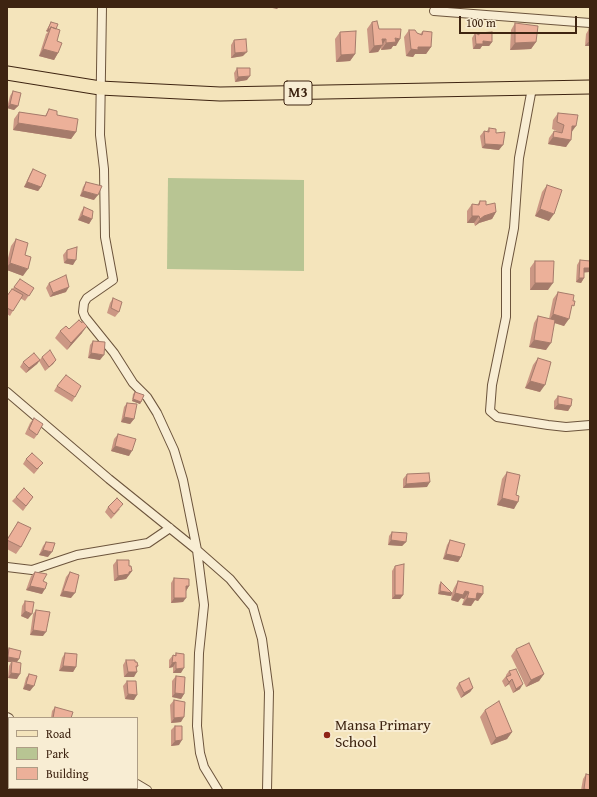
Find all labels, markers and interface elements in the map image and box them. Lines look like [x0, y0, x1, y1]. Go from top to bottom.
scale bar [461, 8, 579, 34]
text: 100 m [466, 14, 496, 31]
road number: M3 [284, 81, 312, 105]
legend [8, 717, 138, 789]
place label: Mansa Primary School [335, 717, 431, 752]
text: Road [46, 725, 71, 742]
marker: Mansa Primary School [322, 730, 332, 740]
text: Park [46, 745, 69, 762]
text: Building [46, 765, 89, 782]

